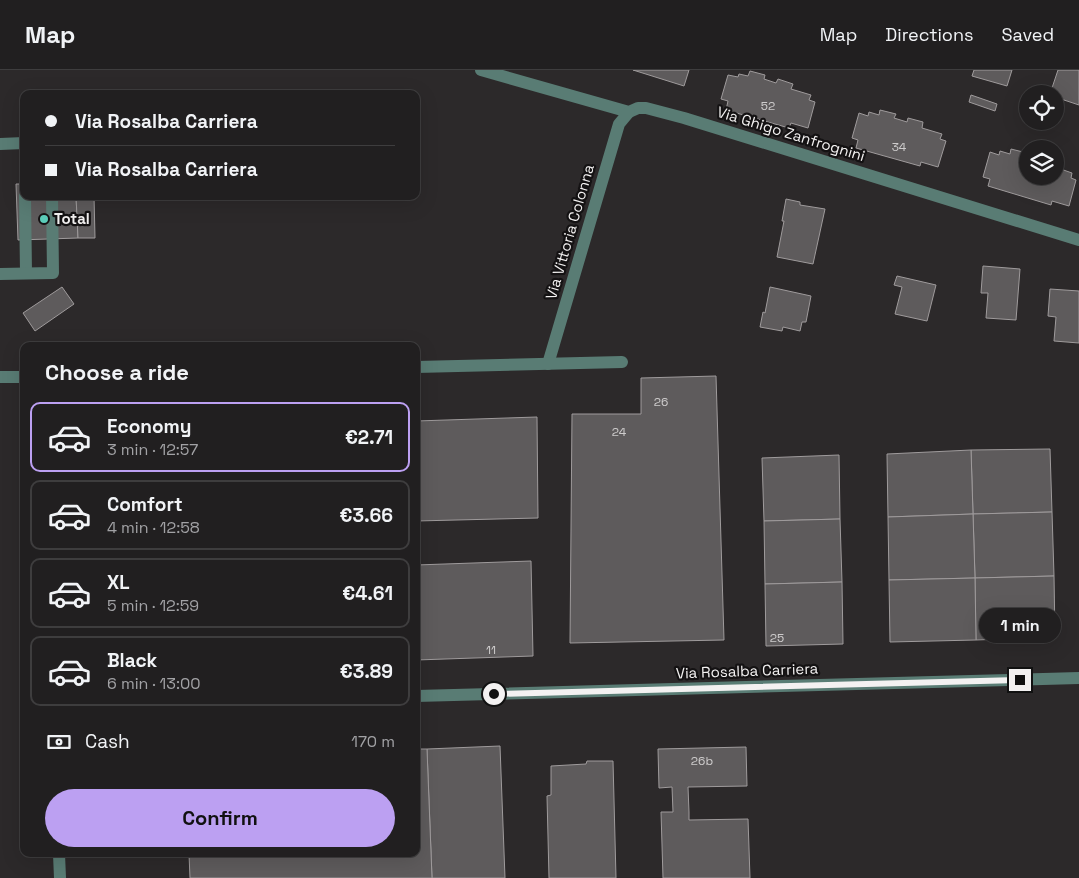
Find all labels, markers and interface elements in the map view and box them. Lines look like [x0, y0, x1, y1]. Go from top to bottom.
text: Map [25, 19, 75, 50]
text: Map [820, 23, 857, 46]
text: Directions [885, 23, 974, 46]
text: Saved [1002, 23, 1054, 46]
map controls [1019, 85, 1064, 185]
button: locate [1019, 85, 1064, 130]
house number: 52 [761, 98, 775, 114]
street label: Via Ghigo Zanfrognini [715, 102, 868, 165]
text: Via Rosalba Carriera [75, 109, 258, 134]
house number: 34 [892, 139, 907, 155]
button: layers [1019, 140, 1064, 185]
text: Via Rosalba Carriera [75, 157, 258, 182]
street label: Via Vittoria Colonna [541, 162, 598, 302]
place label: Total [54, 209, 90, 228]
marker: Total [38, 213, 50, 225]
text: Choose a ride [45, 358, 189, 386]
house number: 26 [654, 394, 668, 410]
text: Economy [107, 414, 191, 439]
icon: car [47, 415, 92, 460]
house number: 24 [612, 424, 627, 440]
text: €2.71 [345, 425, 393, 450]
text: 3 min · 12:57 [107, 439, 198, 460]
text: Comfort [107, 492, 183, 517]
icon: car [47, 493, 92, 538]
text: €3.66 [340, 503, 393, 528]
text: 4 min · 12:58 [107, 517, 200, 538]
text: XL [107, 570, 130, 595]
icon: car [47, 571, 92, 616]
text: €4.61 [342, 581, 393, 606]
text: 5 min · 12:59 [107, 595, 199, 616]
callout: 1 min [979, 608, 1061, 642]
text: 1 min [1000, 615, 1040, 636]
house number: 25 [770, 630, 784, 646]
house number: 11 [486, 642, 496, 658]
text: Black [107, 648, 157, 673]
icon: car [47, 649, 92, 694]
text: €3.89 [340, 659, 393, 684]
street label: Via Rosalba Carriera [675, 659, 819, 682]
route end [1009, 669, 1031, 691]
text: 6 min · 13:00 [107, 673, 201, 694]
route start [483, 683, 505, 705]
icon: cash [45, 728, 73, 756]
text: Cash [85, 729, 130, 754]
text: 170 m [351, 731, 395, 752]
house number: 26b [691, 753, 713, 769]
button: Confirm [45, 789, 395, 847]

